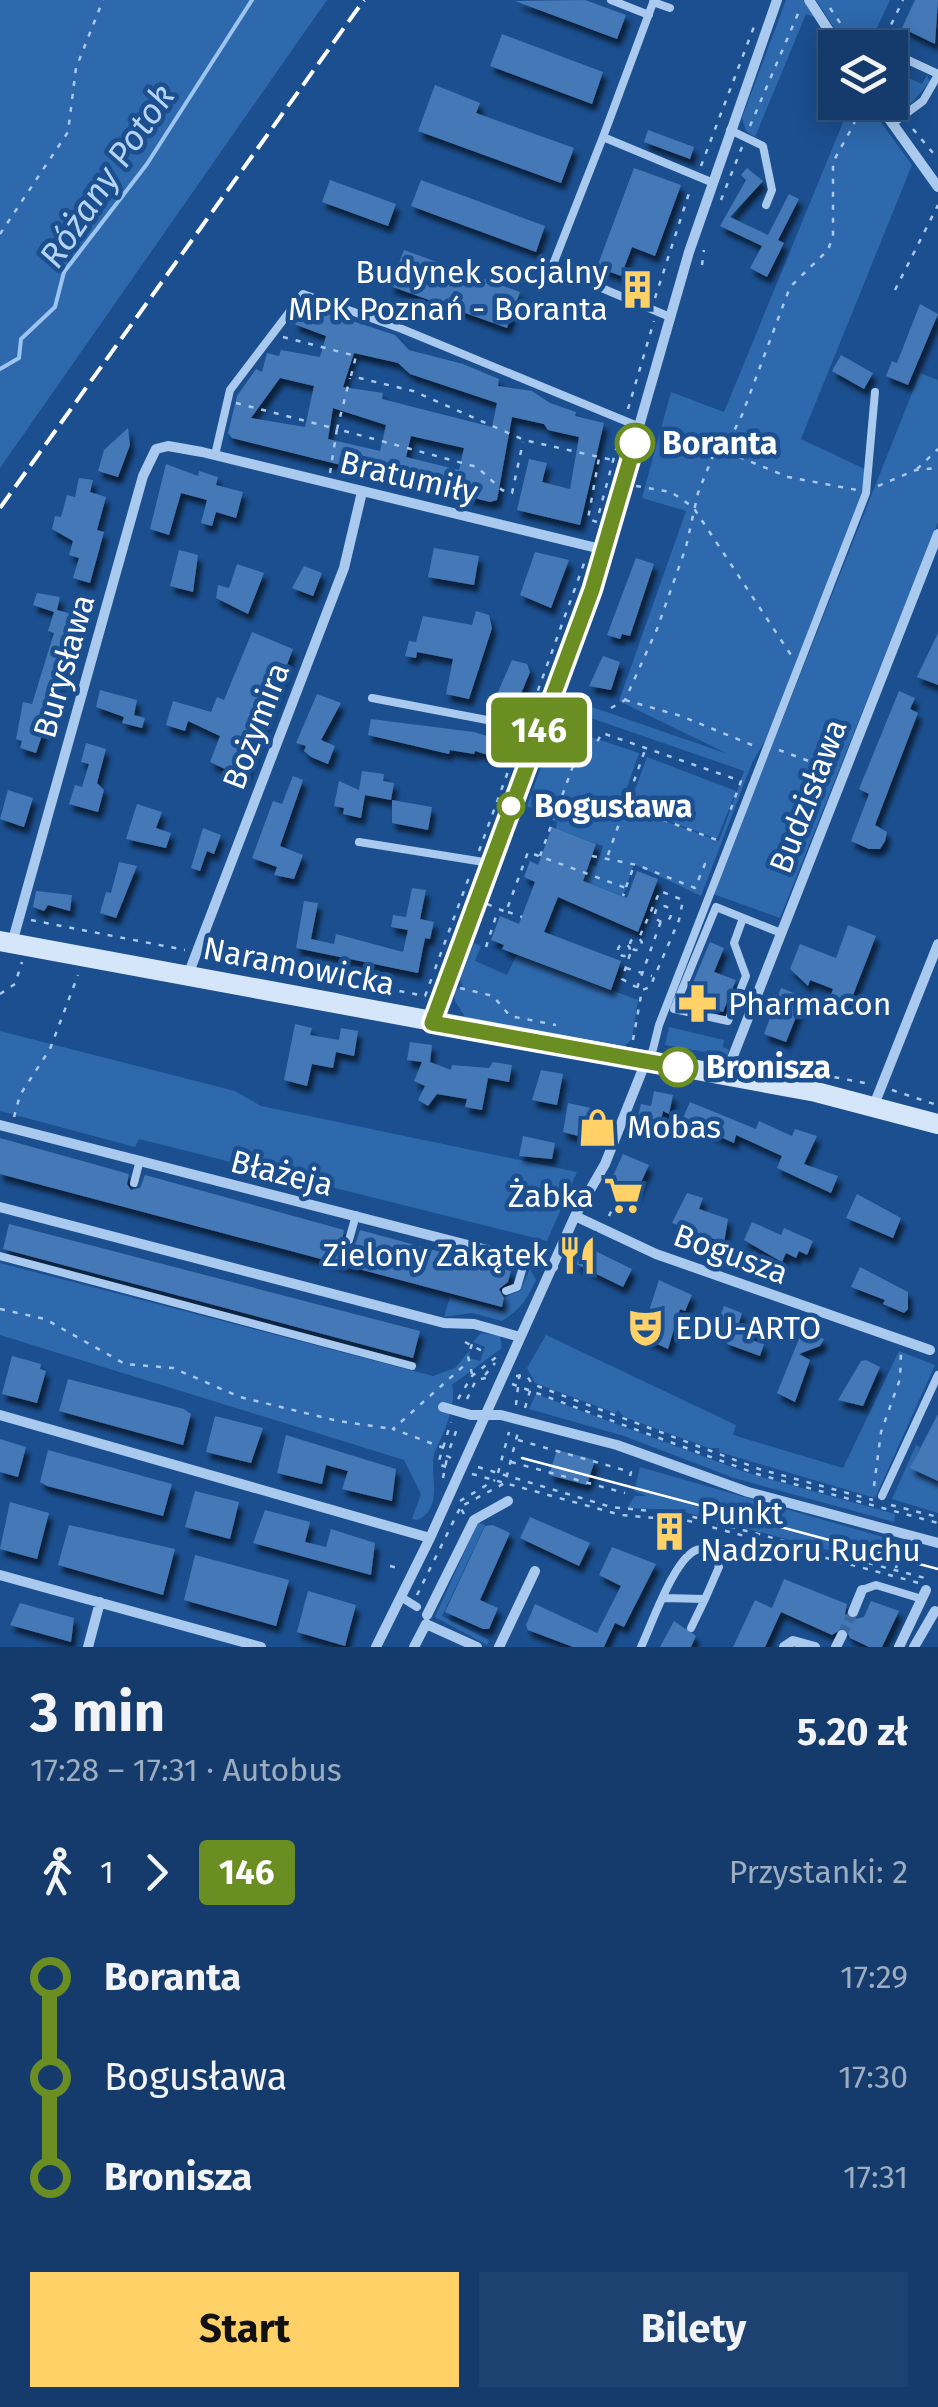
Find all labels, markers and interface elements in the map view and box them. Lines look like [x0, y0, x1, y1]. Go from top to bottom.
map controls [818, 30, 908, 120]
button: layers [818, 30, 908, 120]
water label: Różany Potok [30, 77, 184, 275]
place label: Budynek socjalny MPK Poznań - Boranta [288, 253, 608, 328]
building icon: Budynek socjalny MPK Poznań - Boranta [617, 269, 659, 311]
marker: Boranta [616, 424, 654, 462]
place label: Boranta [662, 424, 778, 462]
street label: Bratumiły [336, 443, 482, 511]
street label: Burysława [25, 590, 103, 742]
street label: Bożymira [214, 657, 298, 795]
line badge: 146 [482, 698, 596, 762]
text: 146 [511, 709, 567, 751]
street label: Budzisława [761, 714, 855, 878]
place label: Bogusława [534, 787, 693, 825]
marker: Bogusława [498, 793, 524, 819]
street label: Naramowicka [200, 929, 398, 1003]
pharmacy icon: Pharmacon [677, 983, 719, 1025]
place label: Pharmacon [728, 985, 891, 1023]
marker: Bronisza [659, 1048, 697, 1086]
place label: Bronisza [706, 1048, 831, 1086]
shop icon: Mobas [576, 1106, 618, 1148]
place label: Mobas [627, 1108, 721, 1146]
street label: Błażeja [227, 1142, 337, 1204]
supermarket icon: Żabka [603, 1175, 645, 1217]
place label: Żabka [508, 1177, 594, 1215]
street label: Bogusza [669, 1216, 793, 1292]
restaurant icon: Zielony Zakątek [557, 1234, 599, 1276]
place label: Zielony Zakątek [322, 1236, 549, 1274]
theatre icon: EDU-ARTO [624, 1307, 666, 1349]
place label: EDU-ARTO [675, 1309, 821, 1347]
place label: Punkt Nadzoru Ruchu [700, 1494, 921, 1569]
building icon: Punkt Nadzoru Ruchu [649, 1510, 691, 1552]
text: 3 min [30, 1680, 165, 1746]
text: 5.20 zł [797, 1709, 908, 1755]
text: 17:28 – 17:31 · Autobus [30, 1751, 342, 1789]
icon: walk [30, 1845, 85, 1900]
icon: forward [129, 1845, 184, 1900]
text: 146 [219, 1851, 275, 1893]
text: 1 [100, 1853, 114, 1891]
text: Przystanki: 2 [729, 1853, 908, 1891]
text: Boranta [104, 1954, 241, 2000]
text: 17:29 [840, 1958, 908, 1996]
text: Bogusława [104, 2054, 288, 2100]
text: 17:30 [838, 2058, 908, 2096]
text: Bronisza [104, 2154, 252, 2200]
text: 17:31 [843, 2158, 908, 2196]
button: Start [30, 2272, 459, 2387]
button: Bilety [479, 2272, 908, 2387]

